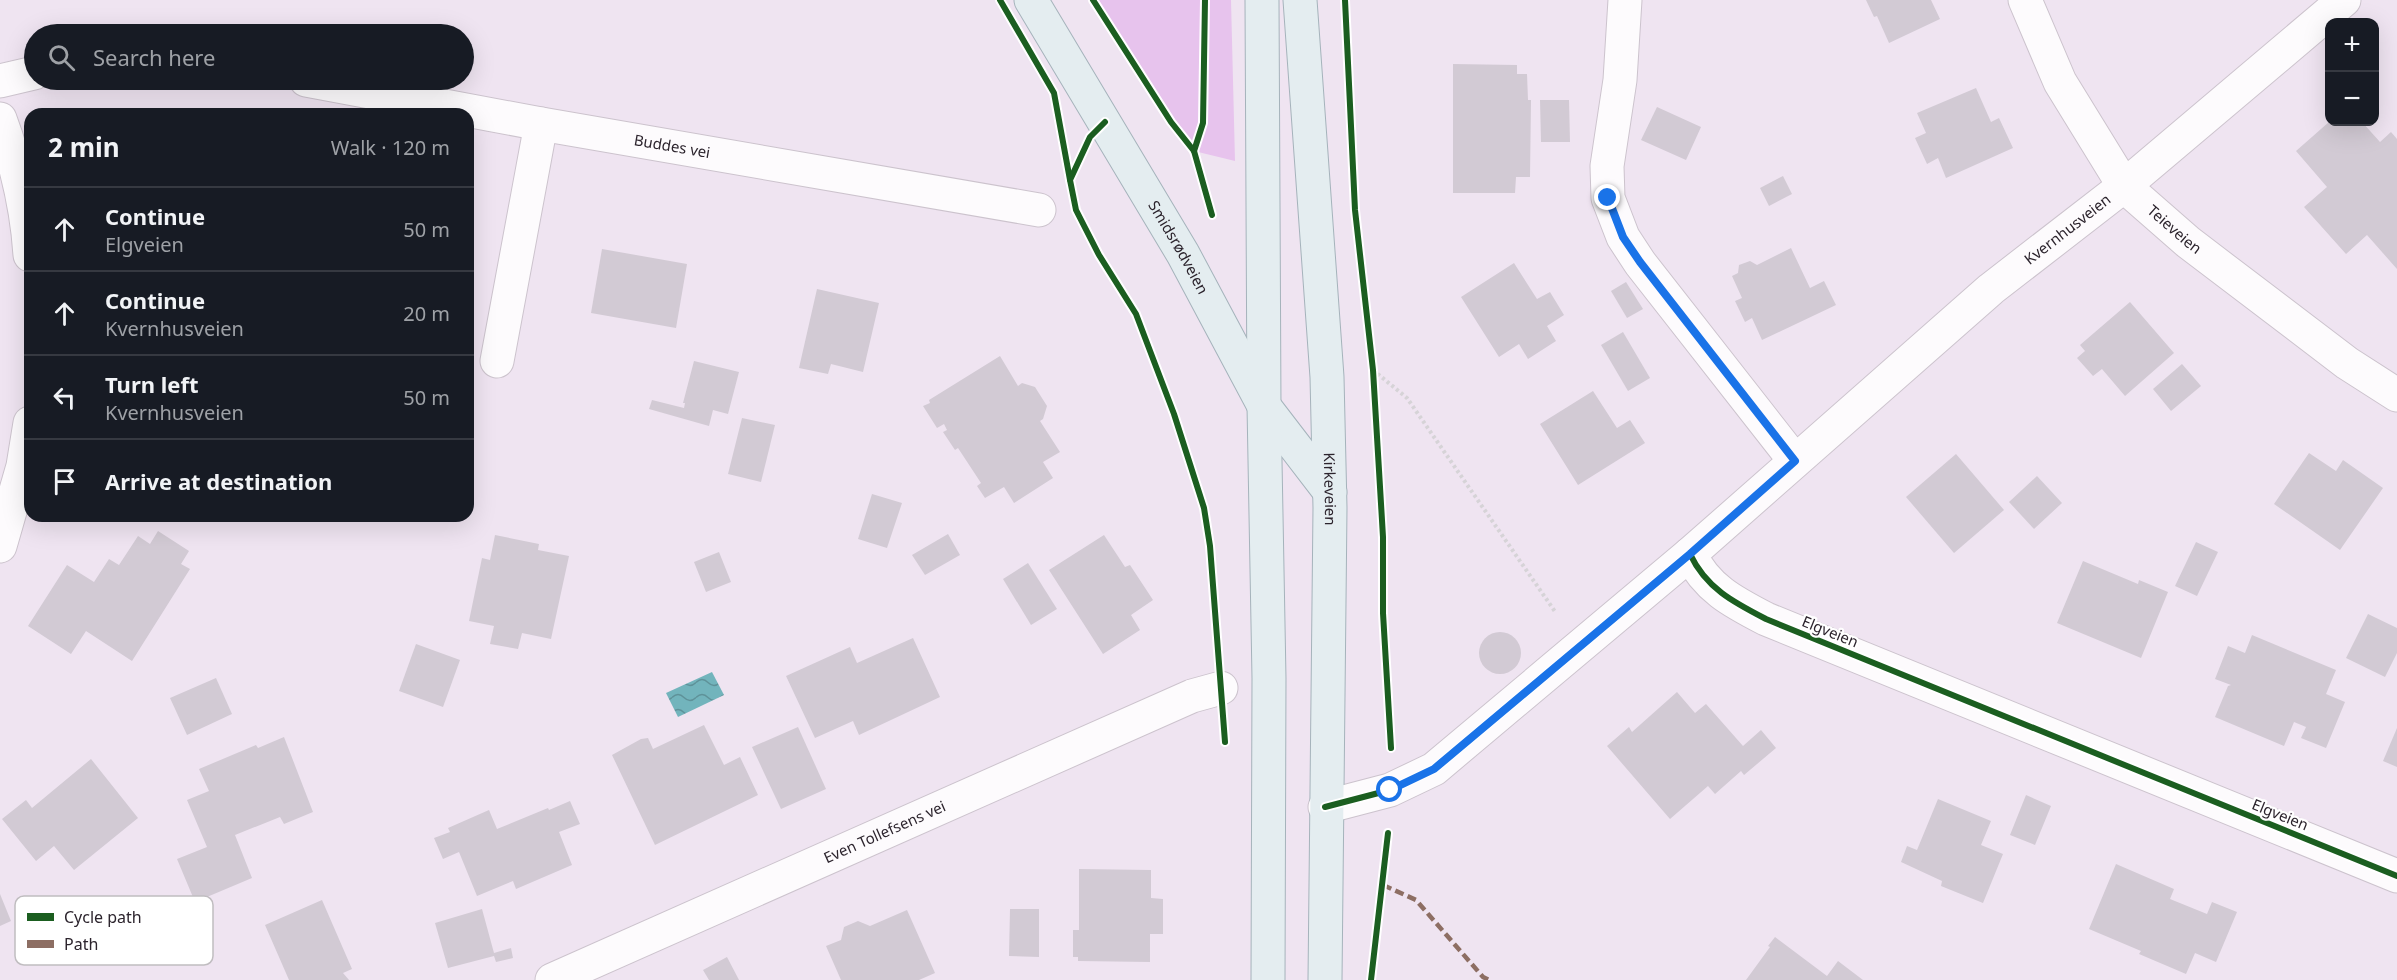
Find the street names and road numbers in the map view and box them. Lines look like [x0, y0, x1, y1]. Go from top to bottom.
street label: Buddes vei [632, 129, 712, 162]
street label: Kvernhusveien [2020, 189, 2114, 269]
street label: Smidsrødveien [1144, 197, 1214, 297]
street label: Teieveien [2144, 200, 2206, 258]
street label: Kirkeveien [1320, 452, 1341, 526]
street label: Elgveien [1799, 611, 1862, 651]
street label: Elgveien [2249, 794, 2312, 834]
street label: Even Tollefsens vei [820, 796, 948, 867]

